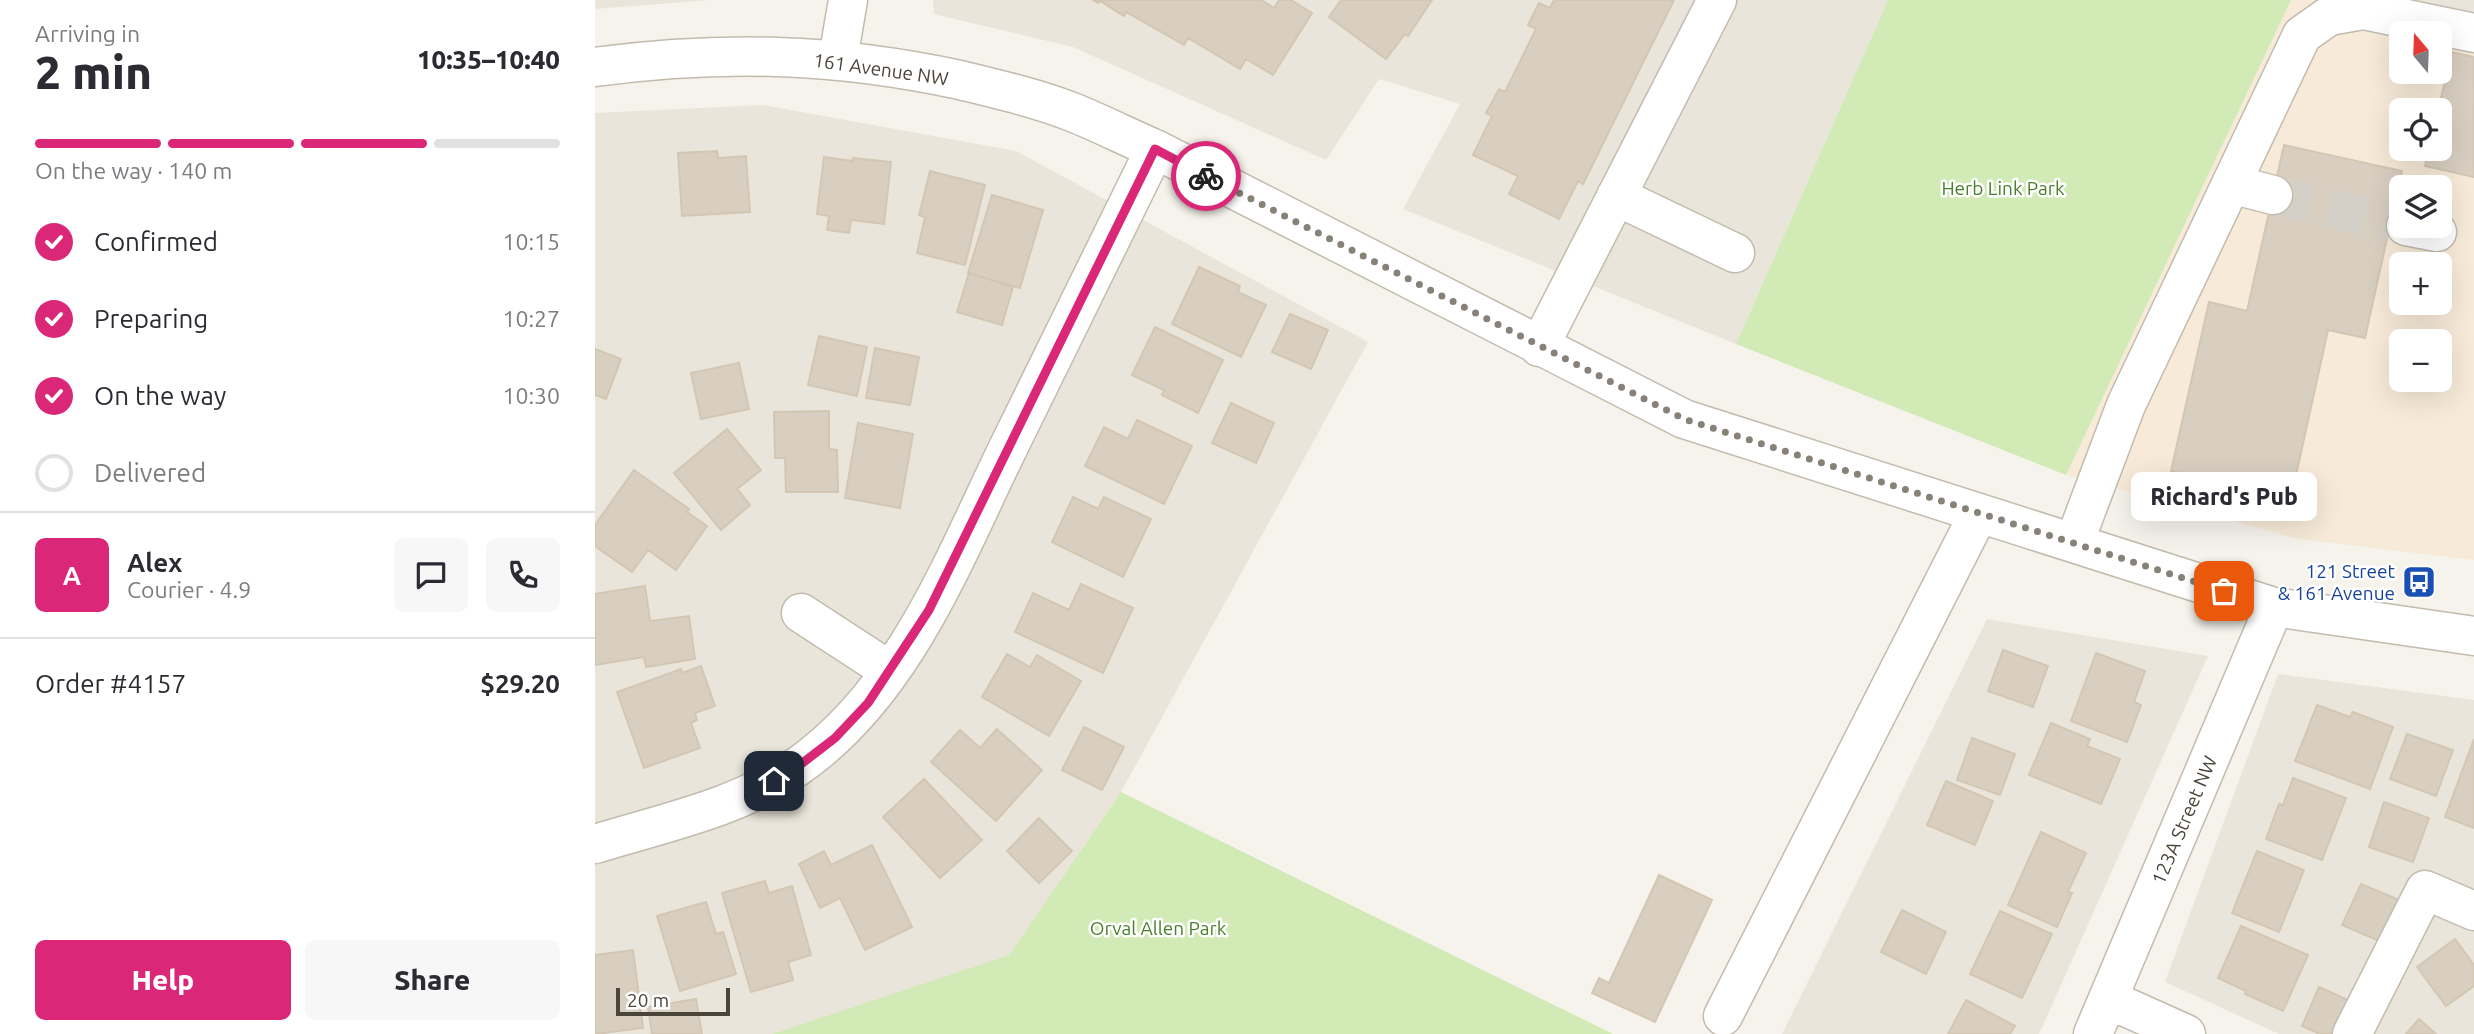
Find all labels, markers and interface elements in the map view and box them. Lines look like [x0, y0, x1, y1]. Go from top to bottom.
text: Arriving in [35, 21, 140, 46]
north arrow [2389, 21, 2452, 84]
map controls [2389, 21, 2452, 392]
text: 10:35–10:40 [417, 45, 560, 74]
text: 2 min [35, 46, 152, 98]
street label: 161 Avenue NW [812, 49, 950, 89]
button: locate [2389, 98, 2452, 161]
courier [1171, 141, 1241, 211]
icon: bike [1187, 157, 1225, 195]
text: On the way · 140 m [35, 158, 232, 183]
button: layers [2389, 175, 2452, 238]
park label: Herb Link Park [1941, 177, 2065, 199]
icon: check [35, 223, 73, 261]
text: Confirmed [94, 227, 218, 256]
text: 10:15 [502, 229, 560, 254]
button: + [2389, 252, 2452, 315]
icon: check [35, 300, 73, 338]
text: Preparing [94, 304, 208, 333]
text: 10:27 [502, 306, 560, 331]
button: − [2389, 329, 2452, 392]
icon: check [35, 377, 73, 415]
text: On the way [94, 381, 226, 410]
text: 10:30 [502, 383, 560, 408]
text: Delivered [94, 458, 206, 487]
callout: Richard's Pub [2131, 472, 2317, 521]
text: Richard's Pub [2150, 484, 2298, 509]
button: chat [394, 538, 468, 612]
button: phone [486, 538, 560, 612]
text: Alex [127, 548, 182, 577]
place label: 121 Street & 161 Avenue [2278, 560, 2396, 604]
text: A [63, 561, 81, 590]
pin [2194, 561, 2254, 621]
bus stop icon: 121 Street & 161 Avenue [2400, 563, 2438, 601]
icon: bag [2205, 572, 2243, 610]
text: Courier · 4.9 [127, 577, 251, 602]
text: Order #4157 [35, 669, 186, 698]
text: $29.20 [480, 669, 560, 698]
pin [744, 751, 804, 811]
street label: 123A Street NW [2147, 752, 2221, 888]
icon: home [755, 762, 793, 800]
park label: Orval Allen Park [1090, 917, 1227, 939]
button: Help [35, 940, 291, 1020]
button: Share [305, 940, 560, 1020]
scale bar [616, 985, 730, 1017]
text: 20 m [627, 989, 669, 1011]

